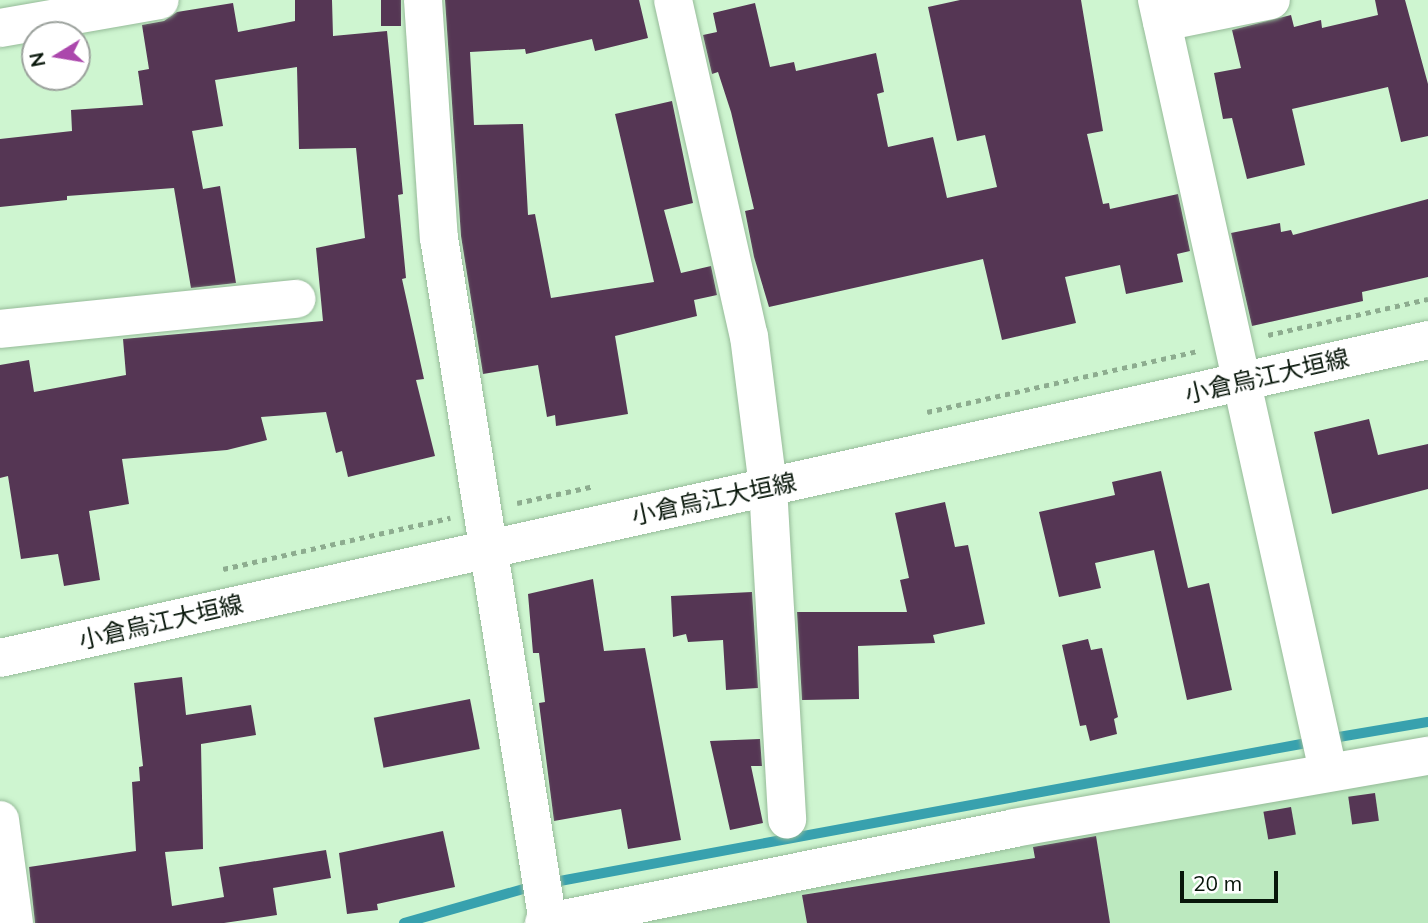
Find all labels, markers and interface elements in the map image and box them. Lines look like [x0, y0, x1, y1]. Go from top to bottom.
north arrow [21, 21, 91, 91]
text: N [24, 50, 51, 69]
street label: 小倉烏江大垣線 [1182, 343, 1352, 409]
street label: 小倉烏江大垣線 [629, 467, 799, 531]
street label: 小倉烏江大垣線 [76, 589, 246, 655]
scale bar [1183, 856, 1281, 900]
text: 20 m [1193, 870, 1242, 896]

